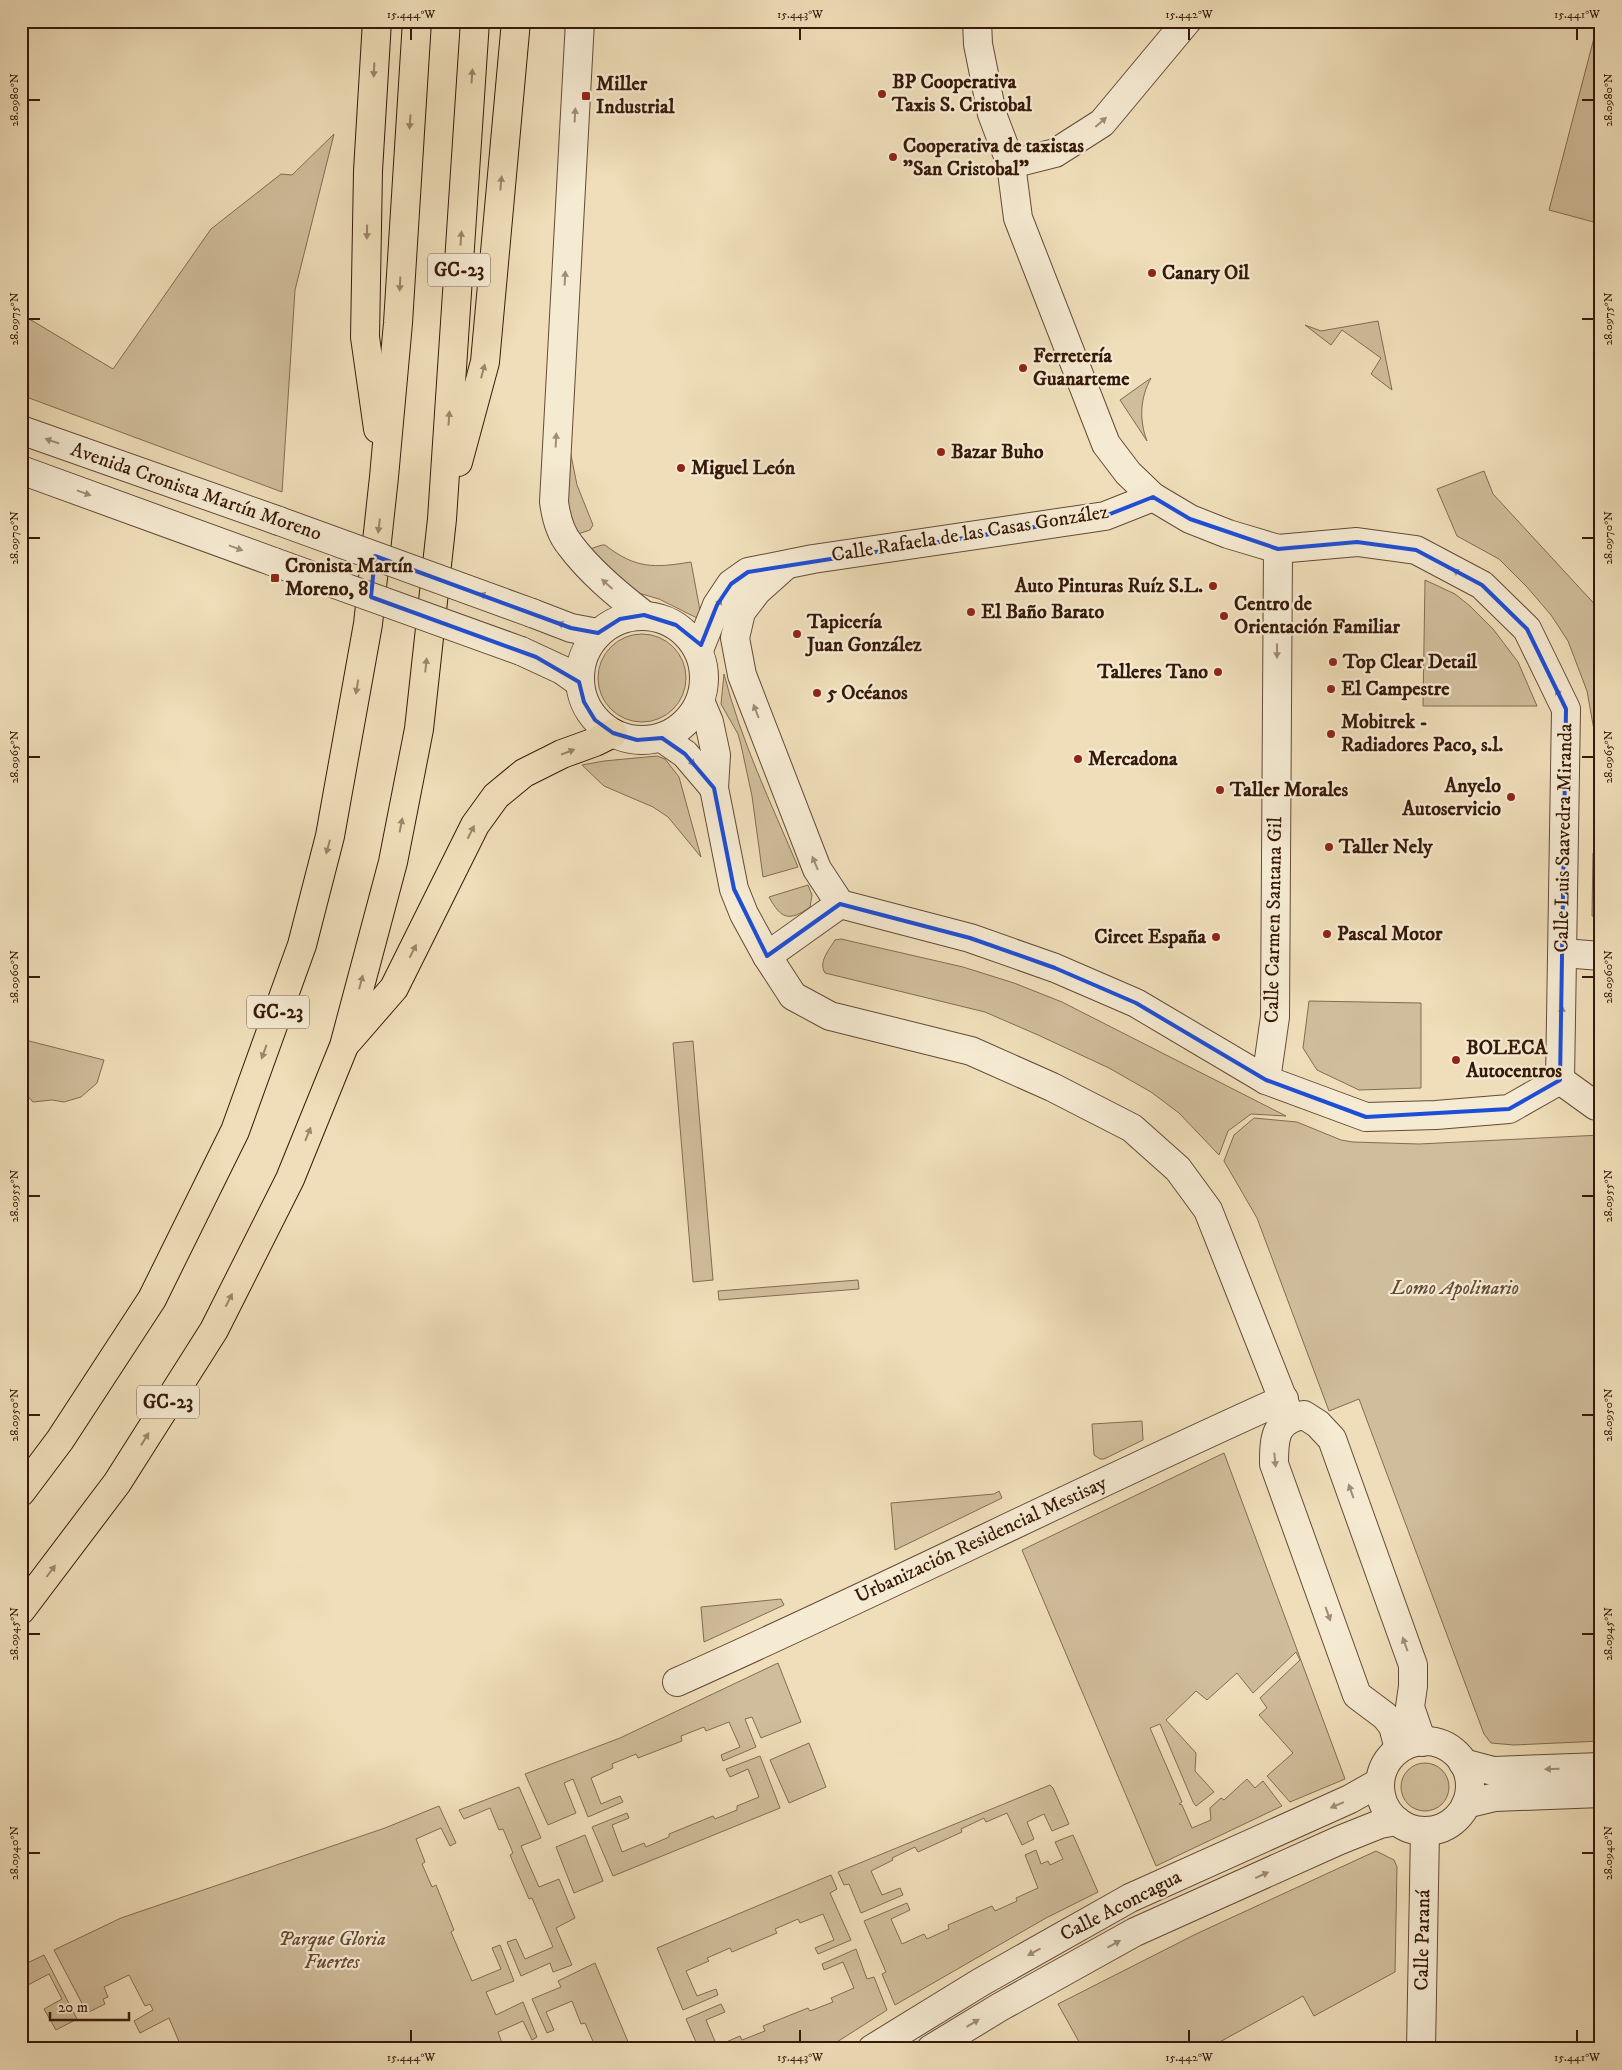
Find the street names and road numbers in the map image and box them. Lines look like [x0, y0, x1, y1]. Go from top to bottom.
road number: GC-23 [428, 254, 490, 286]
street label: Avenida Cronista Martín Moreno [67, 437, 325, 547]
street label: Calle Rafaela de las Casas González [830, 500, 1111, 568]
street label: Calle Luis Saavedra Miranda [1550, 723, 1579, 953]
street label: Calle Carmen Santana Gil [1260, 817, 1288, 1023]
road number: GC-23 [247, 996, 309, 1028]
road number: GC-23 [137, 1385, 199, 1418]
street label: Urbanización Residencial Mestisay [851, 1470, 1111, 1609]
street label: Calle Aconcagua [1056, 1864, 1186, 1947]
street label: Calle Paraná [1410, 1889, 1436, 1991]

